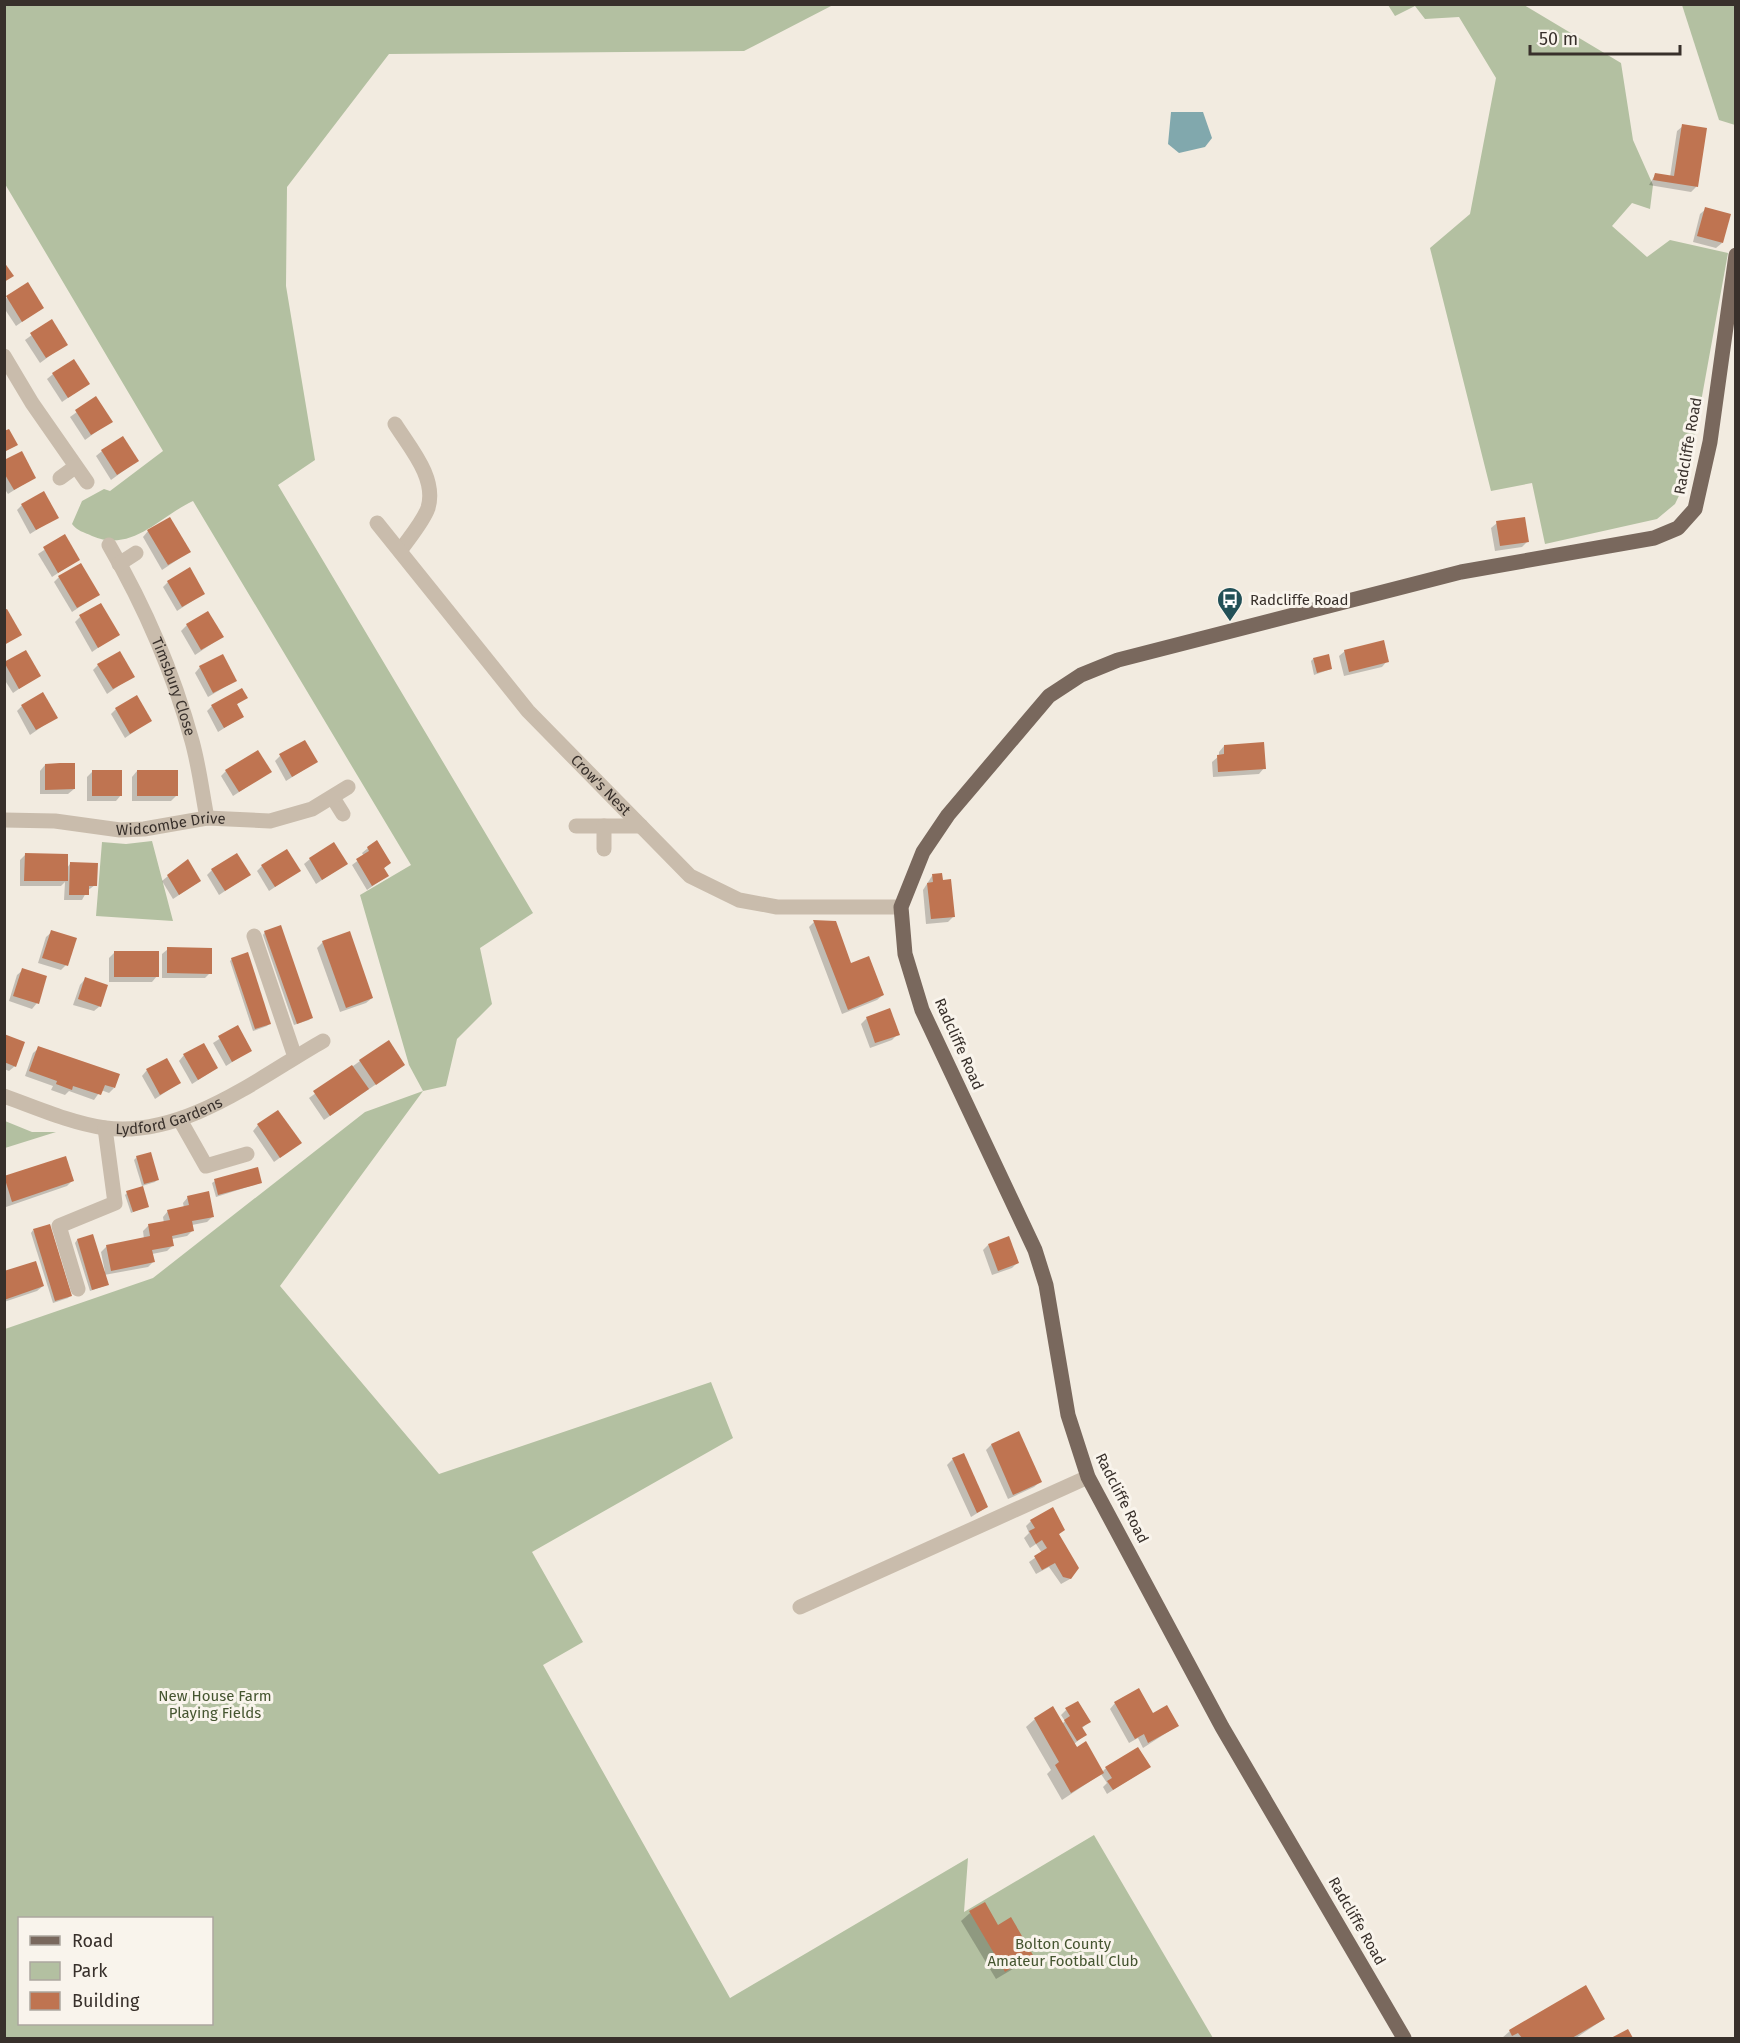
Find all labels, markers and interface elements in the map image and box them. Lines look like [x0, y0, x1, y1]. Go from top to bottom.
scale bar [1530, 18, 1680, 56]
text: 50 m [1539, 28, 1578, 50]
street label: Radcliffe Road [1671, 396, 1705, 496]
bus stop icon: Radcliffe Road [1215, 585, 1245, 623]
place label: Radcliffe Road [1250, 591, 1349, 609]
street label: Timsbury Close [148, 635, 199, 738]
street label: Crow's Nest [567, 751, 635, 820]
street label: Widcombe Drive [116, 809, 226, 839]
street label: Radcliffe Road [931, 995, 987, 1093]
street label: Lydford Gardens [115, 1093, 225, 1138]
street label: Radcliffe Road [1092, 1450, 1152, 1546]
park label: New House Farm Playing Fields [158, 1687, 272, 1722]
street label: Radcliffe Road [1325, 1874, 1389, 1968]
legend [18, 1917, 213, 2025]
text: Road [72, 1930, 114, 1952]
park label: Bolton County Amateur Football Club [987, 1935, 1139, 1970]
text: Park [72, 1960, 108, 1982]
text: Building [72, 1990, 140, 2012]

